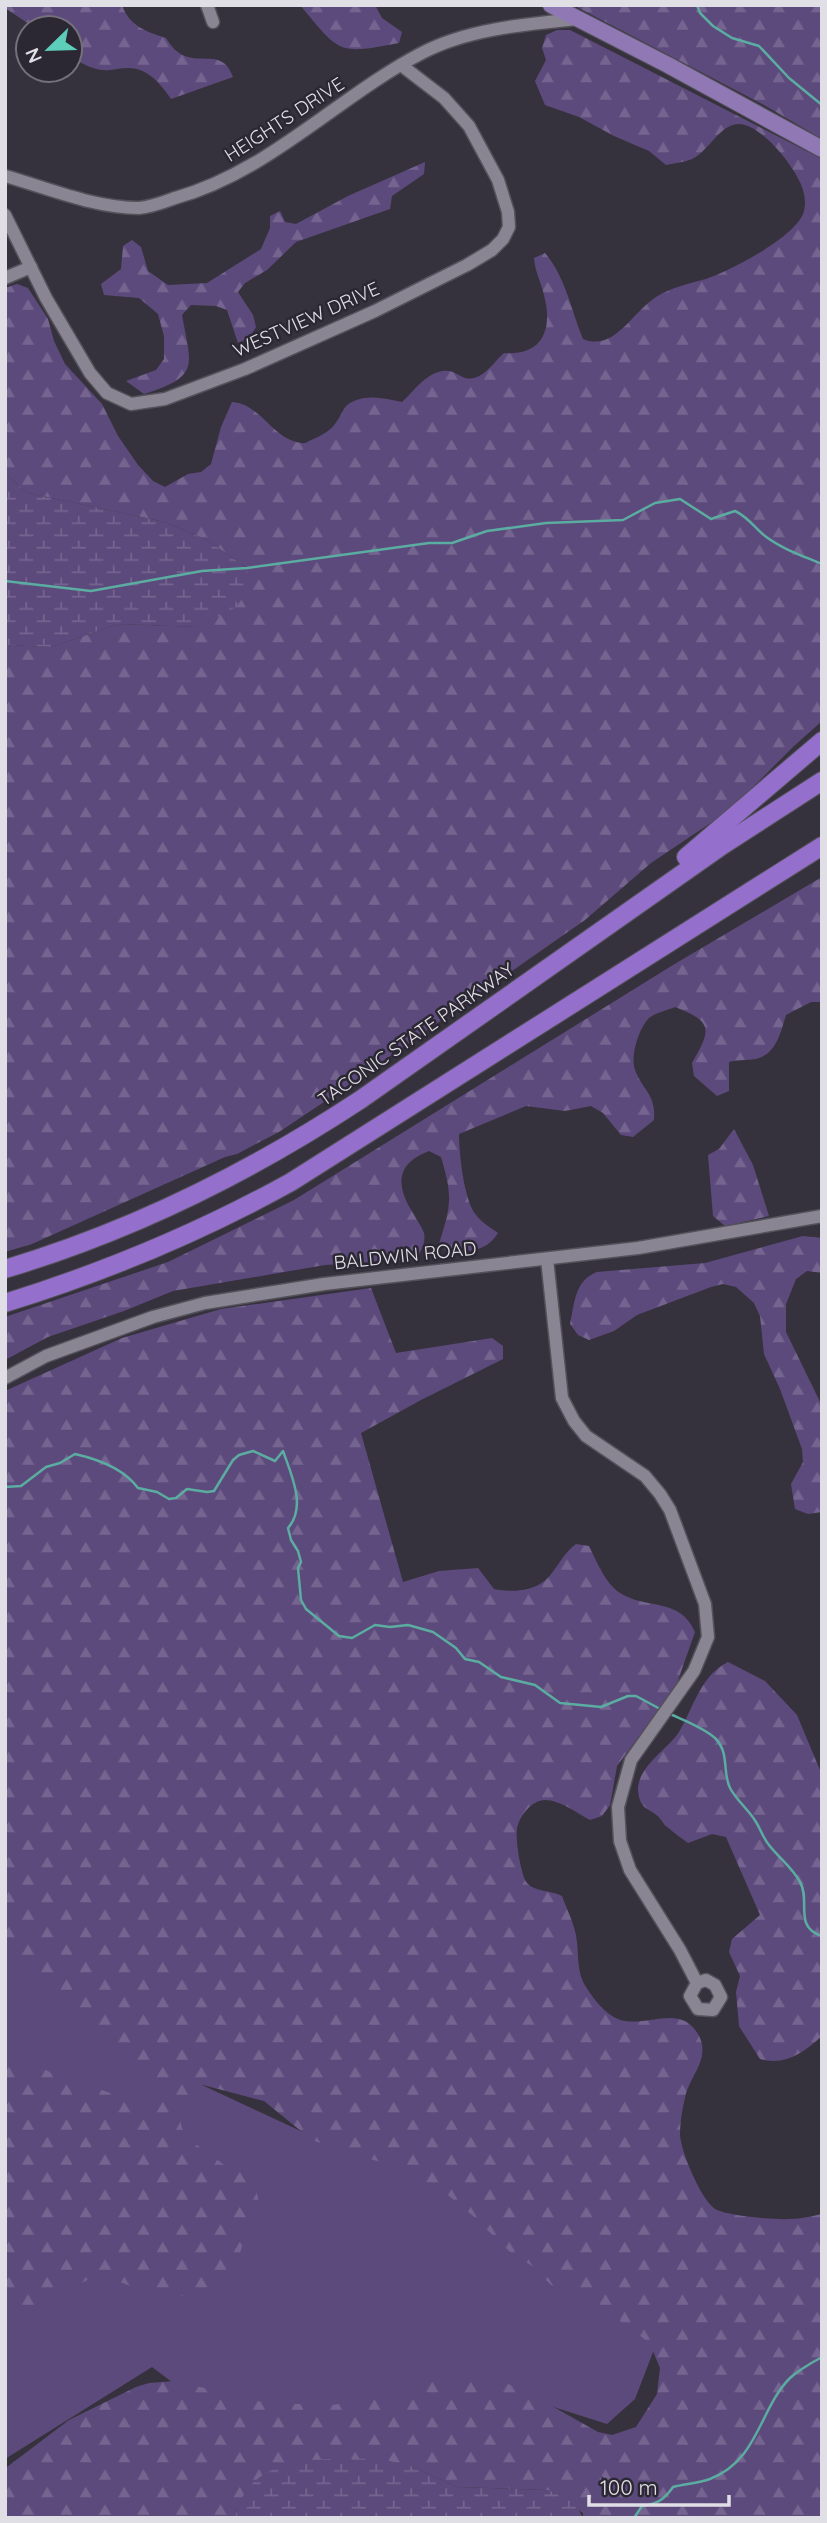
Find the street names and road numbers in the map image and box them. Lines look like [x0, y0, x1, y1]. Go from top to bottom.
street label: HEIGHTS DRIVE [220, 71, 348, 167]
street label: WESTVIEW DRIVE [229, 276, 383, 362]
street label: TACONIC STATE PARKWAY [313, 957, 519, 1111]
street label: BALDWIN ROAD [332, 1236, 478, 1274]

